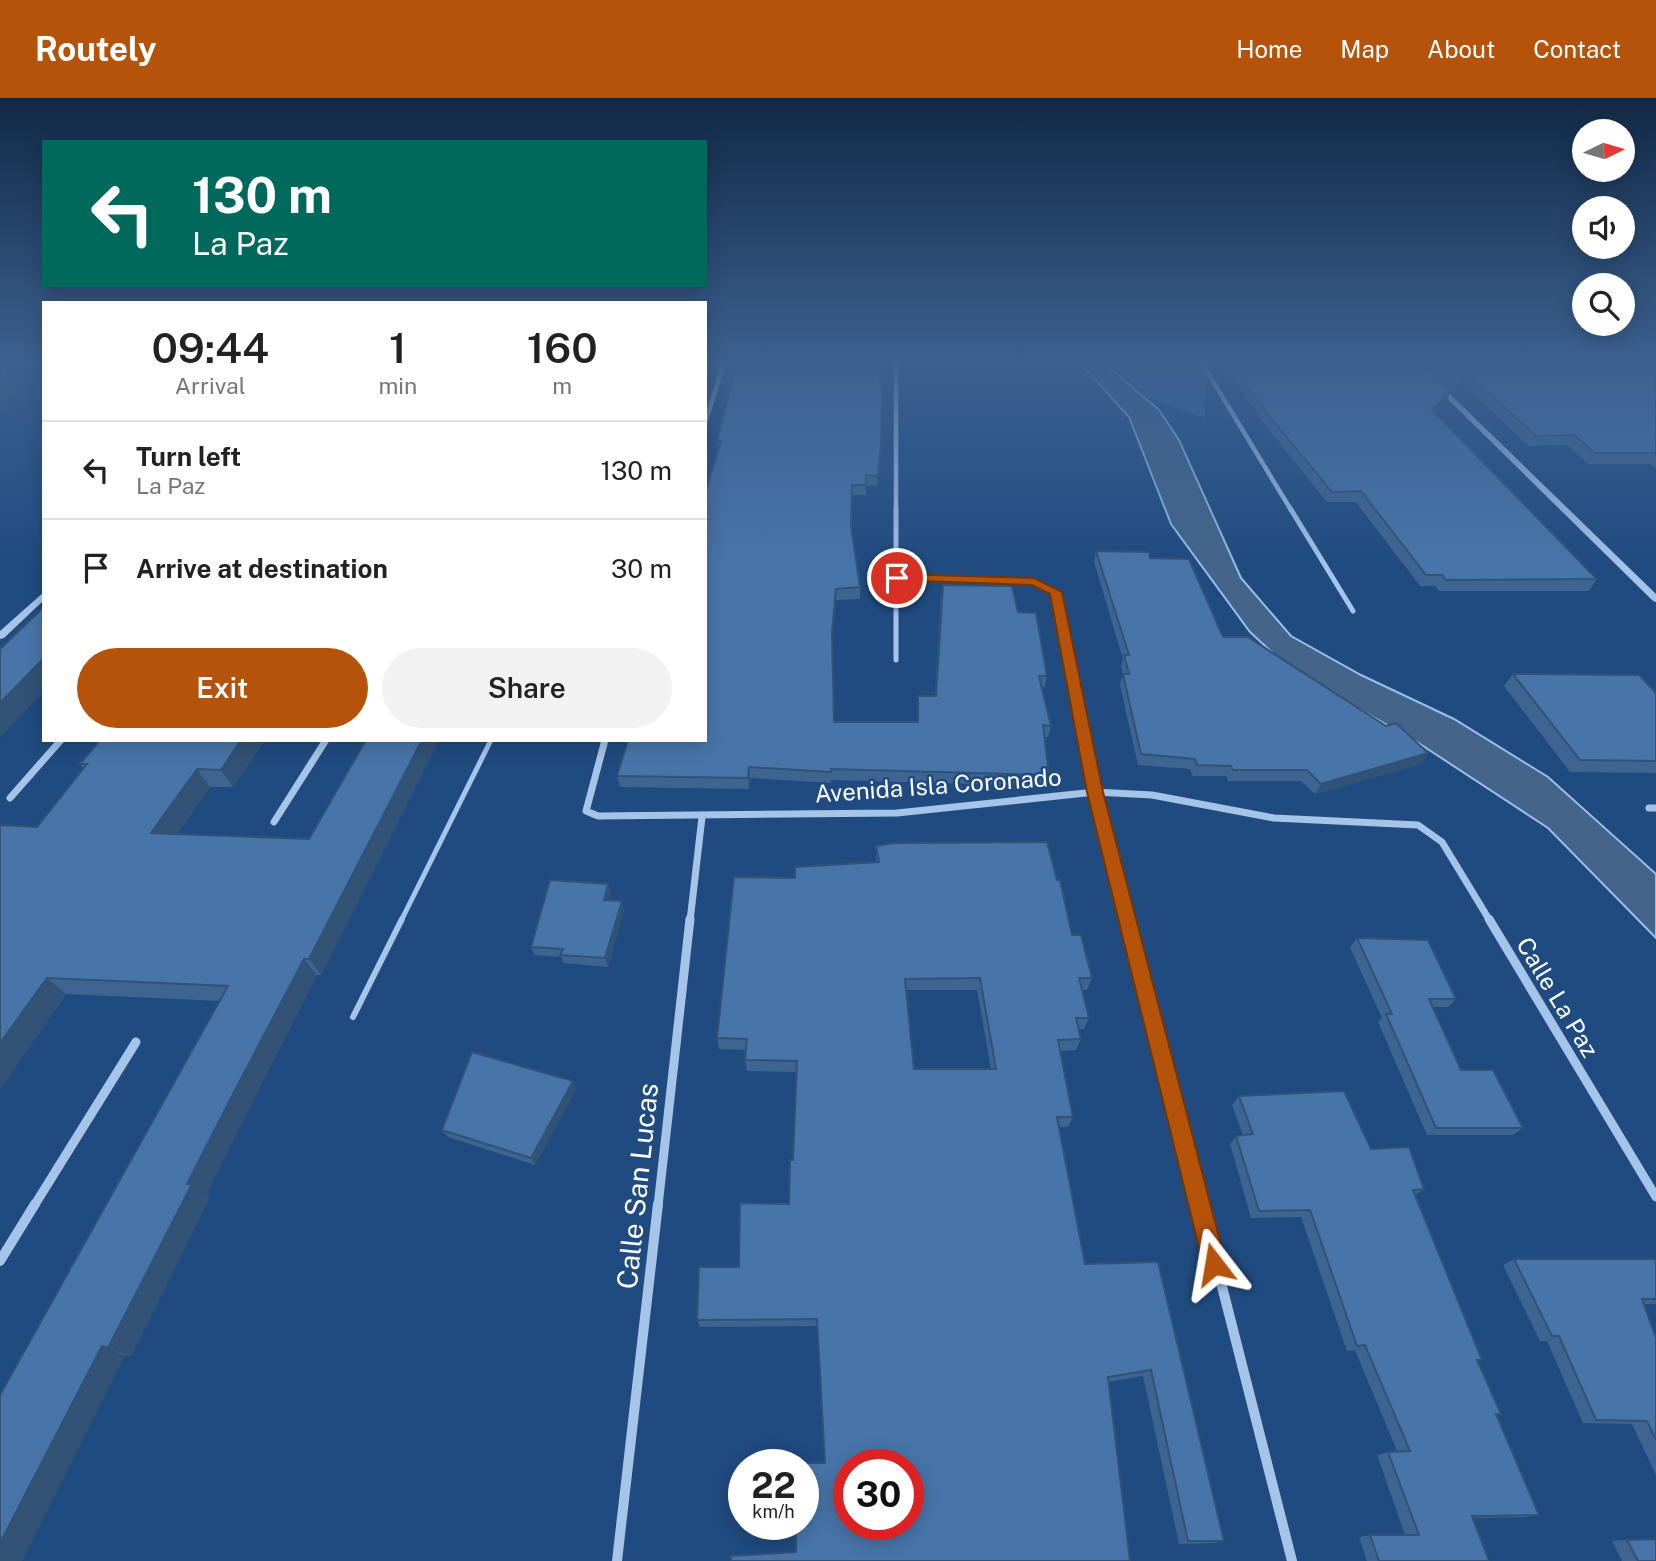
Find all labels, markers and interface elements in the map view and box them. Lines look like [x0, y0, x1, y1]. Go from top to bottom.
text: Routely [35, 30, 157, 68]
text: Home [1236, 35, 1302, 63]
text: Map [1340, 35, 1389, 63]
text: About [1427, 35, 1495, 63]
text: Contact [1533, 35, 1621, 63]
north arrow [1572, 119, 1634, 182]
map controls [1572, 119, 1635, 336]
text: 130 m [192, 166, 332, 224]
icon: left [77, 168, 168, 259]
button: sound [1572, 196, 1635, 259]
text: La Paz [192, 225, 289, 262]
button: search [1572, 273, 1635, 336]
text: 09:44 [151, 323, 269, 372]
text: 1 [389, 323, 407, 372]
text: 160 [527, 323, 598, 372]
text: Arrival [175, 372, 246, 399]
text: min [378, 372, 417, 399]
text: m [552, 372, 572, 399]
text: Turn left [136, 441, 241, 472]
icon: left [77, 451, 115, 489]
text: 130 m [600, 455, 672, 486]
text: La Paz [136, 472, 205, 499]
pin [867, 548, 927, 608]
icon: arrive [77, 549, 115, 587]
text: Arrive at destination [136, 553, 388, 584]
text: 30 m [611, 553, 672, 584]
icon: arrive [878, 559, 916, 597]
button: Exit [77, 648, 368, 728]
button: Share [382, 648, 672, 728]
street label: Avenida Isla Coronado [814, 762, 1062, 808]
street label: Calle La Paz [1511, 932, 1605, 1062]
street label: Calle San Lucas [610, 1081, 664, 1291]
position arrow [1177, 1227, 1251, 1301]
speed limit sign: 30 [833, 1449, 924, 1540]
text: 22 [751, 1465, 796, 1506]
text: km/h [752, 1501, 795, 1522]

